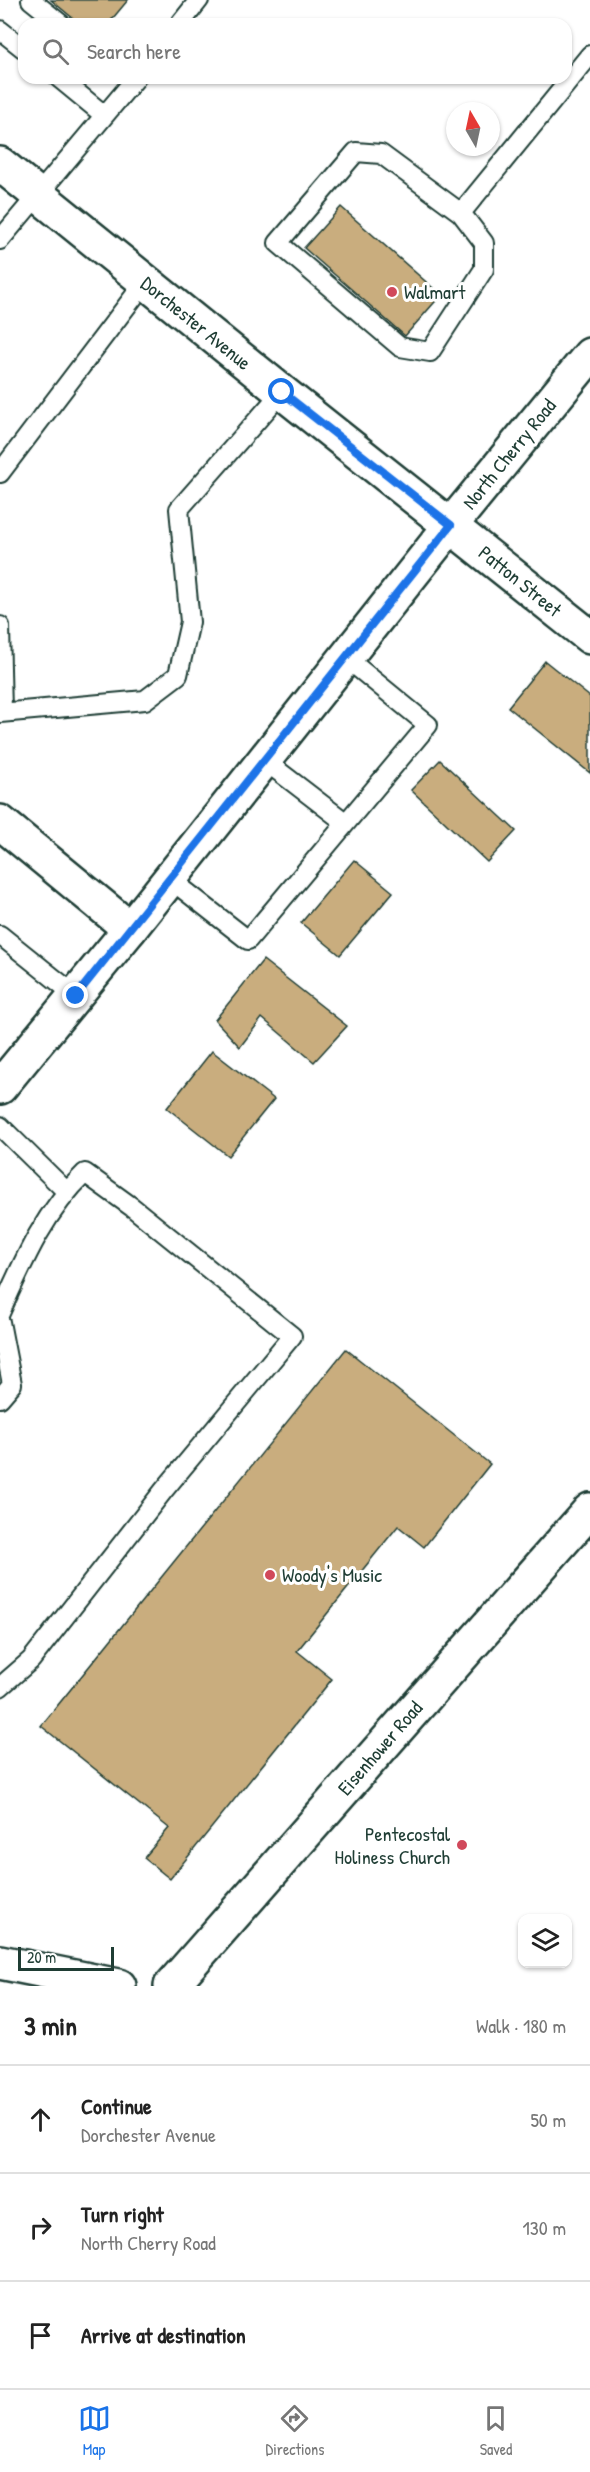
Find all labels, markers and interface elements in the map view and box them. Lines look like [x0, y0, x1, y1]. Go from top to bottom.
search box [18, 18, 572, 84]
icon: search [39, 35, 72, 68]
text: Search here [87, 36, 181, 66]
north arrow [446, 102, 500, 156]
street label: Dorchester Avenue [135, 270, 257, 376]
place label: Walmart [404, 278, 467, 305]
marker: Walmart [385, 285, 399, 299]
route start [268, 378, 294, 404]
street label: North Cherry Road [456, 393, 562, 515]
street label: Patton Street [473, 539, 568, 623]
route end [62, 982, 88, 1008]
place label: Woody's Music [282, 1561, 382, 1588]
marker: Woody's Music [263, 1568, 277, 1582]
street label: Eisenhower Road [331, 1695, 428, 1801]
place label: Pentecostal Holiness Church [335, 1820, 451, 1870]
marker: Pentecostal Holiness Church [455, 1838, 469, 1852]
map controls [518, 1914, 572, 1968]
button: layers [518, 1914, 572, 1968]
scale bar [18, 1944, 114, 1972]
text: 20 m [27, 1946, 56, 1968]
text: 3 min [24, 2008, 77, 2043]
text: Walk · 180 m [476, 2012, 566, 2039]
text: Continue [81, 2091, 152, 2121]
icon: ahead [24, 2103, 57, 2136]
text: 50 m [530, 2106, 566, 2133]
text: Dorchester Avenue [81, 2121, 216, 2148]
text: Turn right [81, 2199, 164, 2229]
icon: right [24, 2211, 57, 2244]
text: 130 m [523, 2214, 566, 2241]
text: North Cherry Road [81, 2229, 216, 2256]
icon: arrive [24, 2319, 57, 2352]
text: Arrive at destination [81, 2320, 246, 2350]
tab: Map [78, 2402, 111, 2460]
tab: Directions [266, 2402, 324, 2460]
tab: Saved [479, 2402, 512, 2460]

